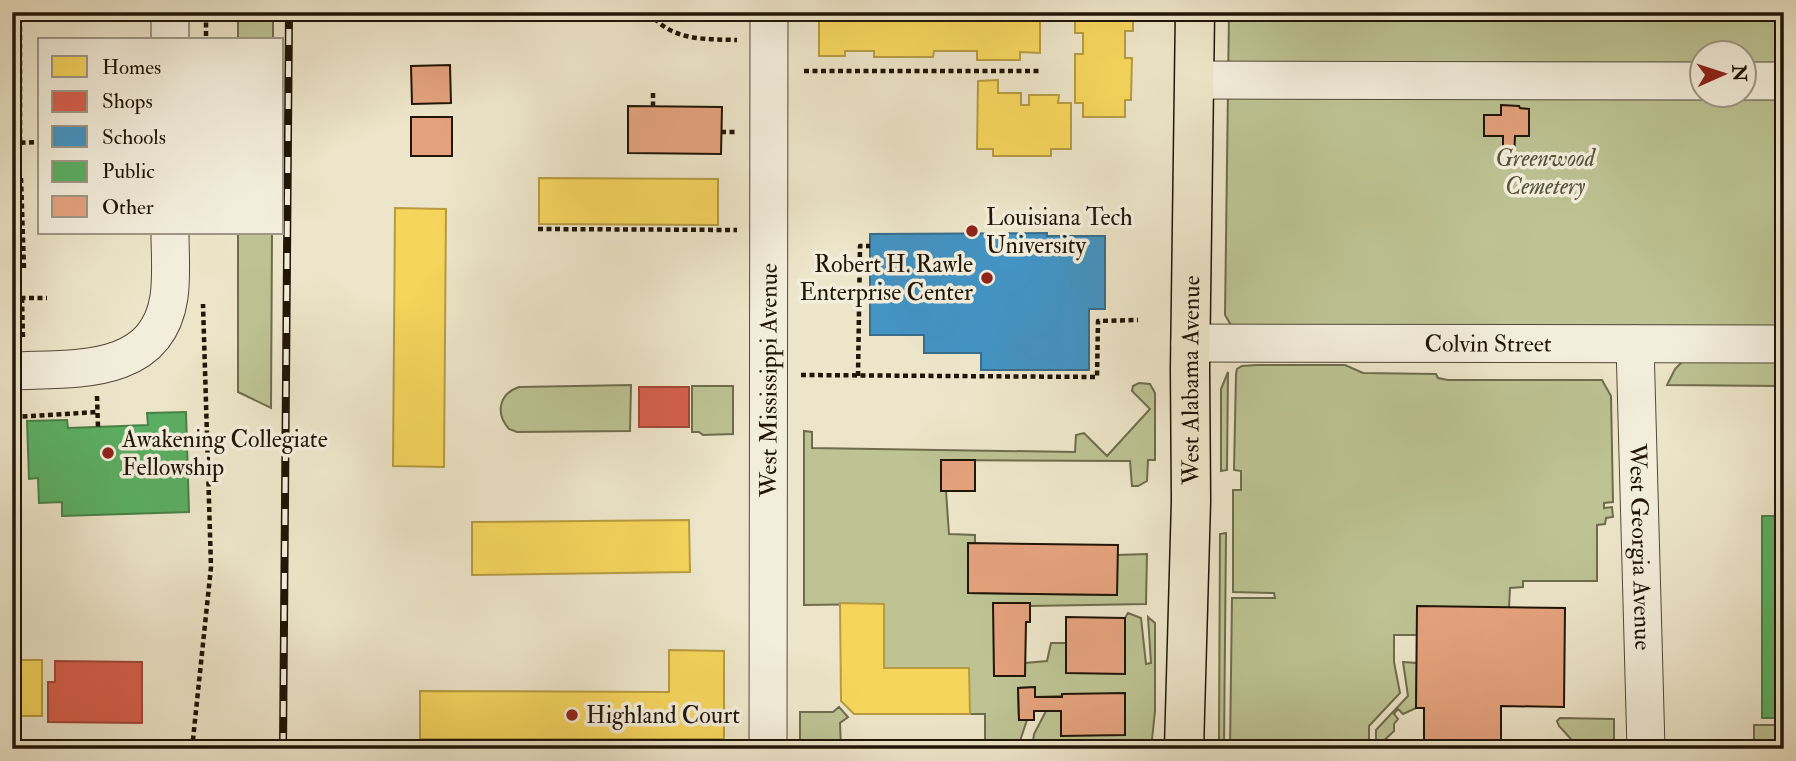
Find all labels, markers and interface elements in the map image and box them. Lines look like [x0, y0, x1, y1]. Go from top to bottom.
legend [38, 38, 284, 234]
north arrow [1688, 38, 1758, 108]
text: Homes [102, 54, 161, 81]
text: N [1726, 63, 1751, 83]
text: Shops [102, 88, 153, 115]
text: Schools [102, 124, 166, 151]
park label: Greenwood Cemetery [1495, 143, 1597, 202]
text: Public [102, 158, 155, 185]
text: Other [102, 194, 154, 221]
place label: Louisiana Tech University [986, 202, 1133, 261]
marker: Louisiana Tech University [964, 223, 980, 239]
place label: Robert H. Rawle Enterprise Center [799, 249, 973, 308]
street label: West Mississippi Avenue [753, 263, 784, 498]
marker: Robert H. Rawle Enterprise Center [979, 270, 995, 286]
street label: West Alabama Avenue [1174, 275, 1207, 486]
street label: Colvin Street [1424, 328, 1552, 359]
place label: Awakening Collegiate Fellowship [121, 424, 328, 483]
street label: West Georgia Avenue [1622, 442, 1659, 651]
marker: Awakening Collegiate Fellowship [100, 445, 116, 461]
place label: Highland Court [586, 700, 740, 731]
marker: Highland Court [564, 707, 580, 723]

